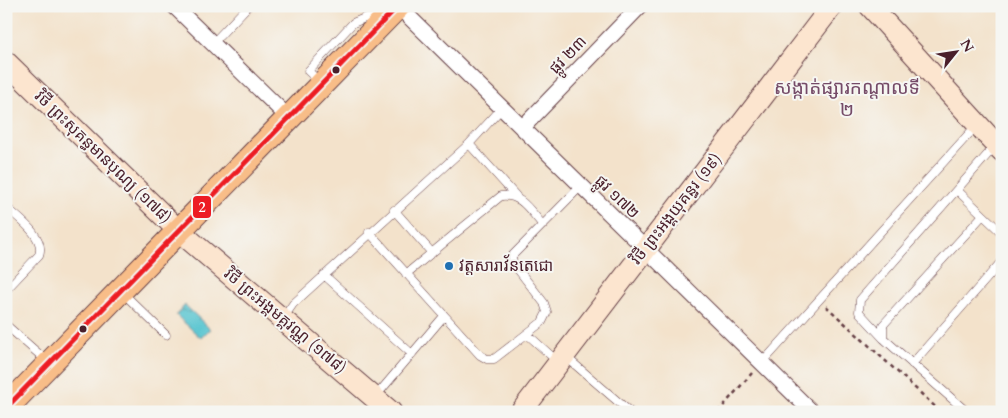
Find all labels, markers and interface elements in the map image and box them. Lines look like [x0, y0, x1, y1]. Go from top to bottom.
north arrow [930, 28, 980, 78]
street label: ផ្លូវ ២៣ [544, 31, 594, 81]
text: N [956, 36, 978, 56]
unlabelled marker [331, 65, 341, 75]
district label: សង្កាត់ផ្សារកណ្ដាលទី ២ [774, 75, 920, 123]
street label: វិថី ព្រះសុគន្ធមានបុណ្យ (១៧៨) [29, 85, 177, 228]
street label: វិថី ព្រះអង្គយុគន្ធរ (១៩) [625, 148, 726, 270]
street label: ផ្លូវ ១៧២ [588, 170, 644, 226]
line badge: 2 [192, 195, 212, 219]
text: 2 [198, 198, 206, 217]
place label: វត្តសារាវ័នតេជោ [459, 254, 553, 277]
marker: វត្តសារាវ័នតេជោ [443, 260, 455, 272]
street label: វិថី ព្រះអង្គមគ្គវណ្ណ (១៧៨) [219, 262, 351, 379]
unlabelled marker [78, 324, 88, 334]

